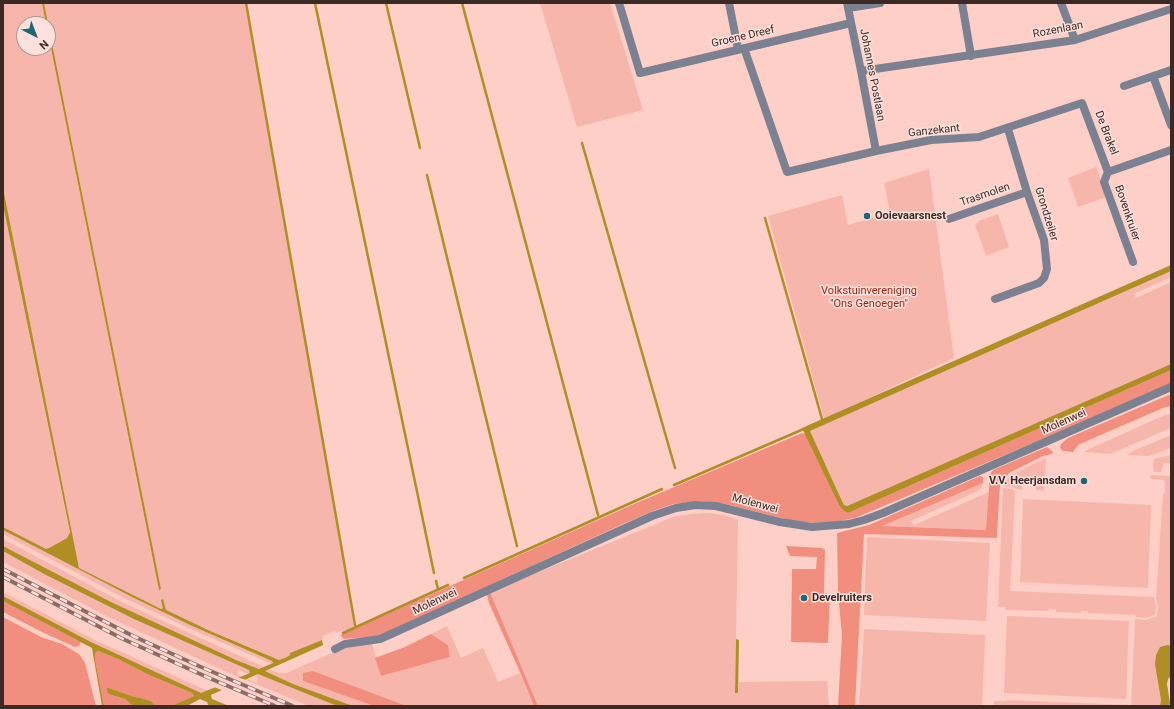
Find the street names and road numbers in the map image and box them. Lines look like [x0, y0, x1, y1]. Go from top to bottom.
street label: Rozenlaan [1032, 19, 1084, 41]
street label: Groene Dreef [710, 23, 776, 51]
street label: Johannes Postlaan [857, 28, 887, 122]
street label: De Brakel [1092, 109, 1120, 157]
street label: Ganzekant [907, 122, 961, 140]
street label: Trasmolen [958, 180, 1012, 210]
street label: Bovenkruier [1111, 184, 1143, 242]
street label: Grondzeiler [1032, 185, 1060, 243]
street label: Molenwei [1040, 406, 1088, 438]
street label: Molenwei [730, 492, 780, 516]
street label: Molenwei [411, 586, 459, 618]

